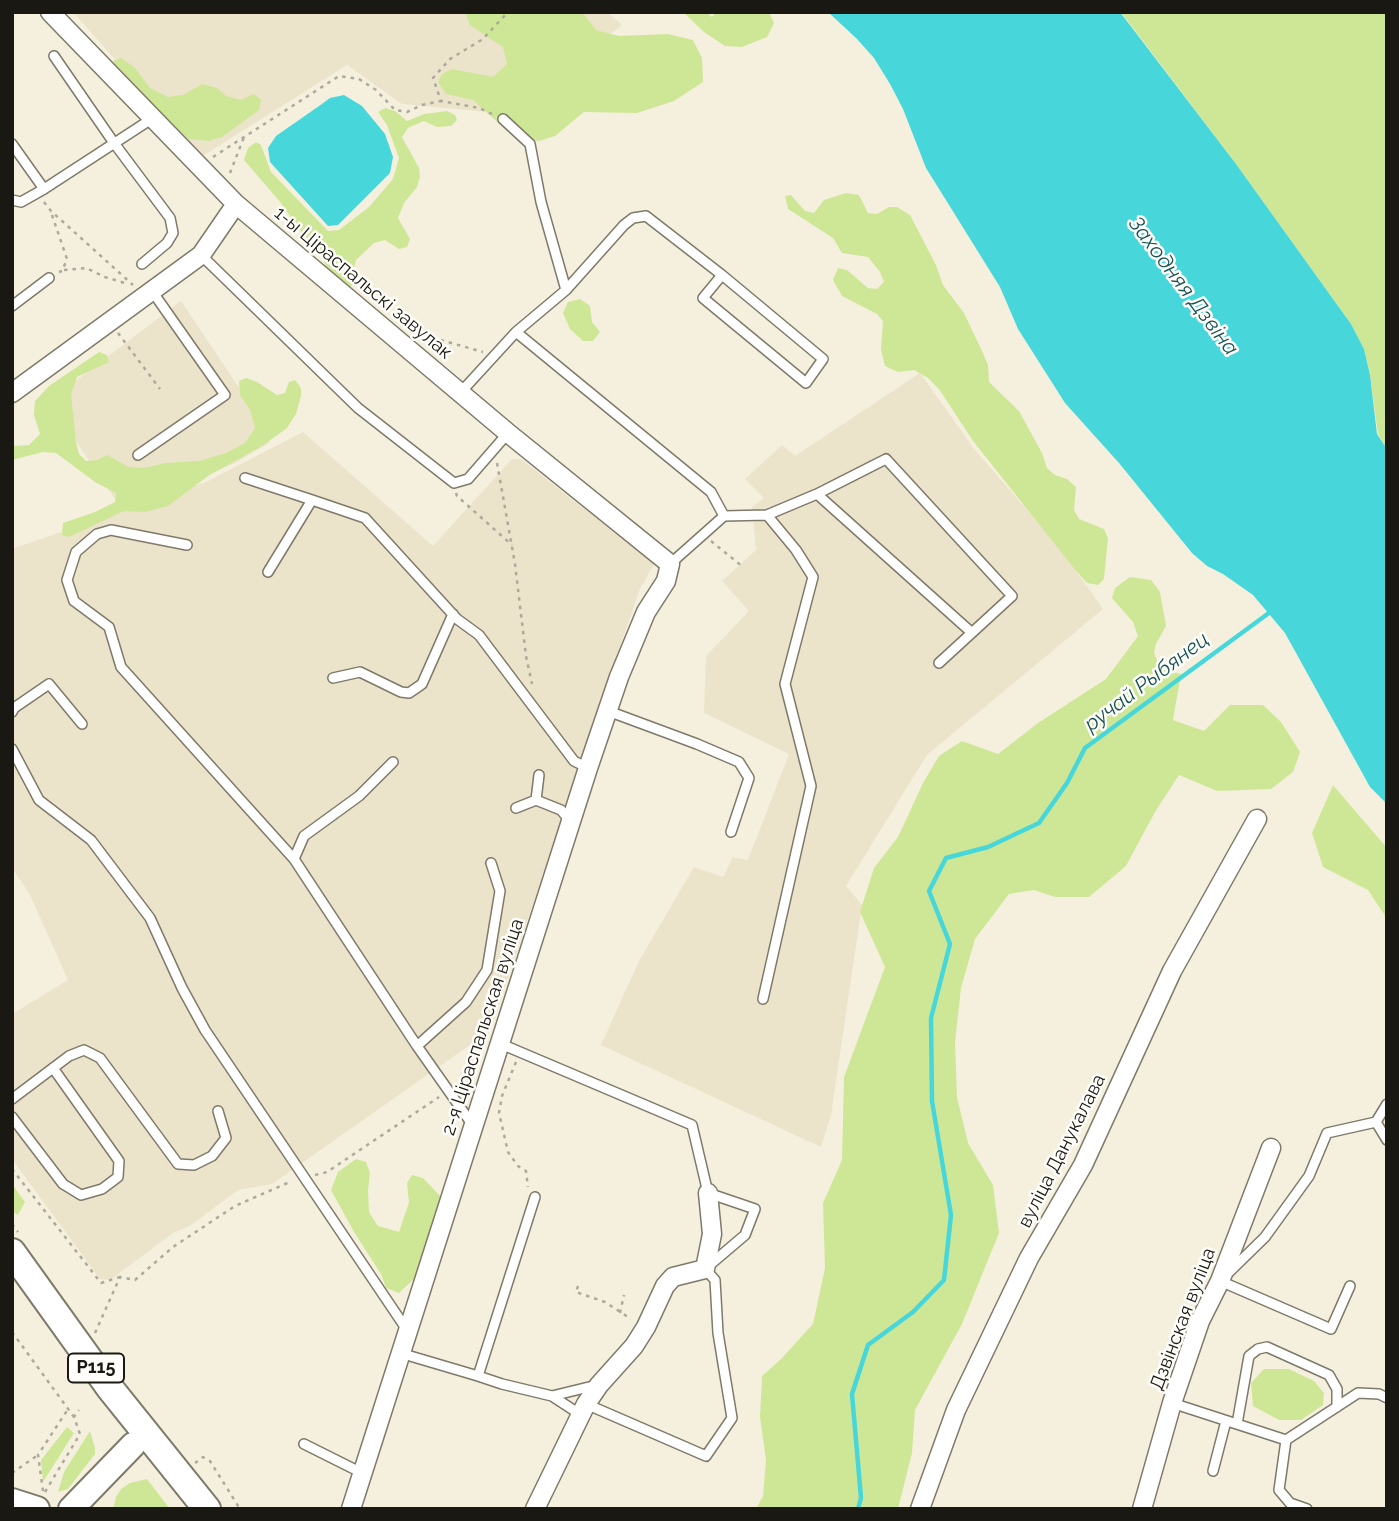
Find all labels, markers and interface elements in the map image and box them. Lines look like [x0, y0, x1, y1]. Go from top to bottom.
street label: 1-ы Ціраспальскі завулак [269, 202, 457, 364]
water label: Заходняя Дзвіна [1123, 212, 1243, 360]
water label: ручай Рыбянец [1080, 627, 1214, 737]
street label: 2-я Ціраспальская вуліца [437, 916, 529, 1138]
street label: вуліца Данукалава [1013, 1070, 1111, 1232]
street label: Дзвінская вуліца [1145, 1245, 1221, 1393]
road number: Р115 [68, 1353, 124, 1382]

